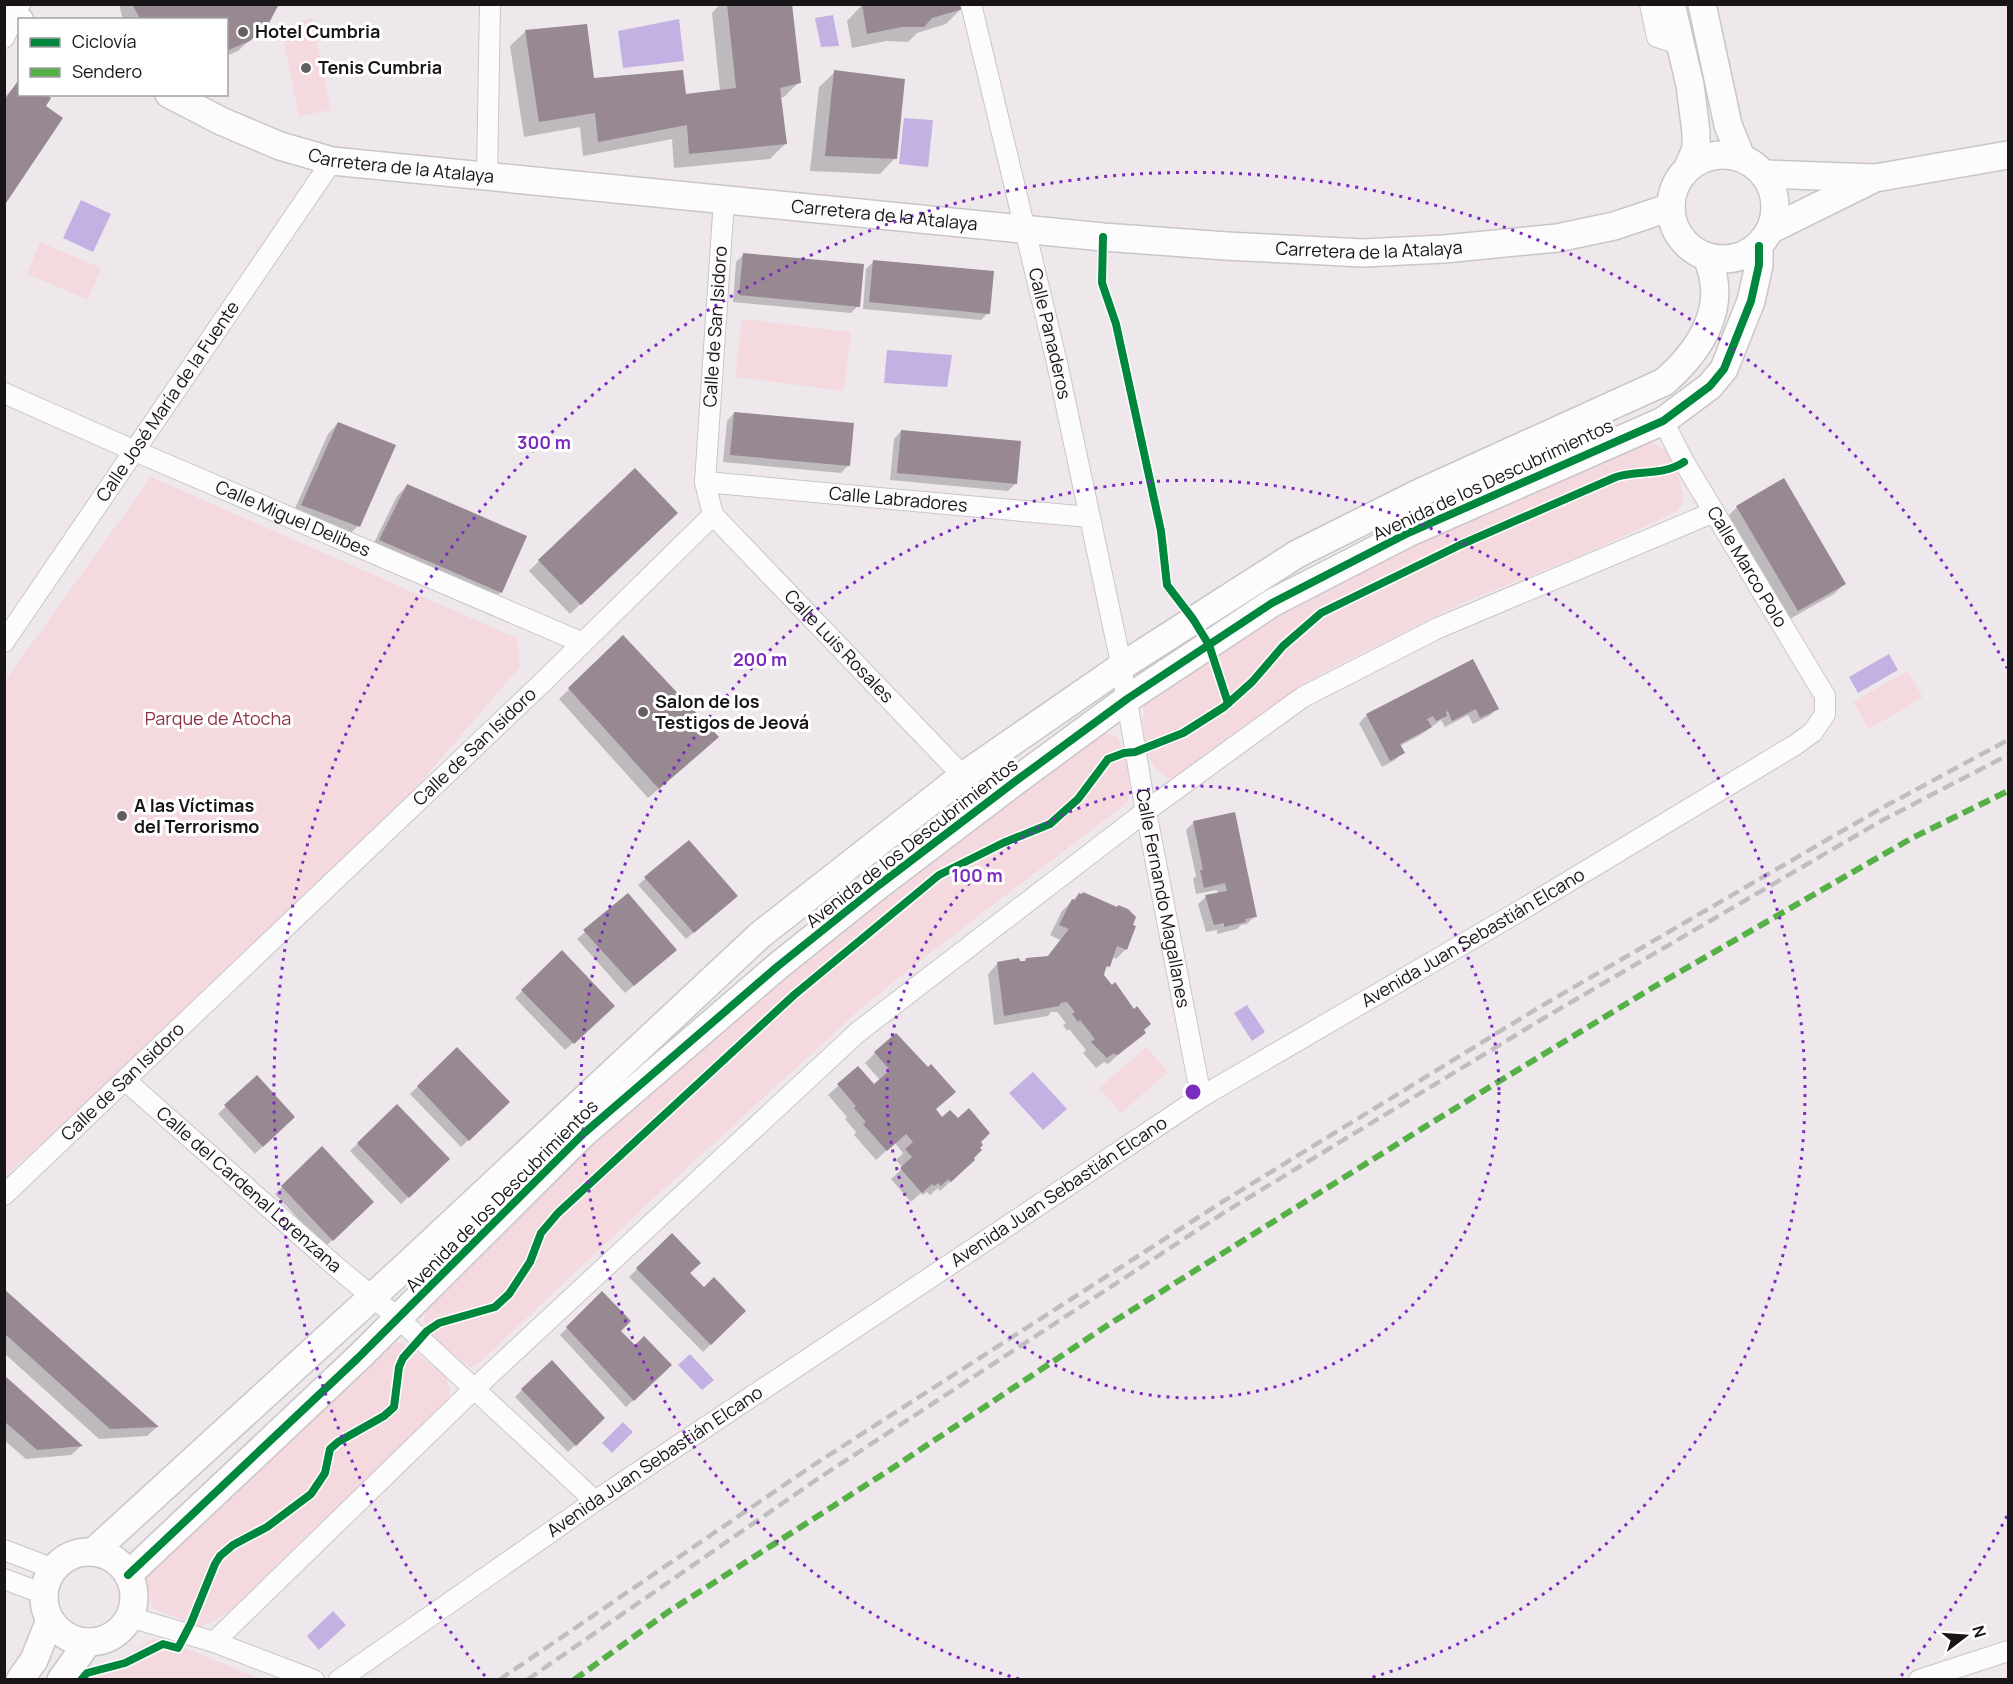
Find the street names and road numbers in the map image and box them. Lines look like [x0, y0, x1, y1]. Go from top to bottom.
street label: Carretera de la Atalaya [306, 142, 495, 188]
street label: Carretera de la Atalaya [790, 193, 979, 236]
street label: Carretera de la Atalaya [1275, 234, 1463, 264]
street label: Calle de San Isidoro [697, 245, 732, 408]
street label: Calle Panaderos [1024, 265, 1077, 401]
street label: Calle José María de la Fuente [90, 296, 244, 506]
street label: Avenida de los Descubrimientos [1368, 413, 1617, 546]
street label: Calle Miguel Delibes [212, 474, 374, 561]
street label: Calle Labradores [828, 480, 969, 517]
street label: Calle Marco Polo [1702, 502, 1793, 631]
street label: Calle Luis Rosales [780, 584, 900, 708]
street label: Calle de San Isidoro [407, 682, 541, 811]
street label: Avenida de los Descubrimientos [800, 752, 1022, 933]
street label: Calle Fernando Magallanes [1131, 787, 1197, 1010]
street label: Avenida Juan Sebastián Elcano [1356, 862, 1589, 1012]
street label: Calle de San Isidoro [55, 1017, 189, 1146]
street label: Avenida de los Descubrimientos [400, 1094, 603, 1297]
street label: Calle del Cardenal Lorenzana [152, 1100, 347, 1277]
street label: Avenida Juan Sebastián Elcano [945, 1110, 1171, 1272]
street label: Avenida Juan Sebastián Elcano [542, 1380, 767, 1542]

